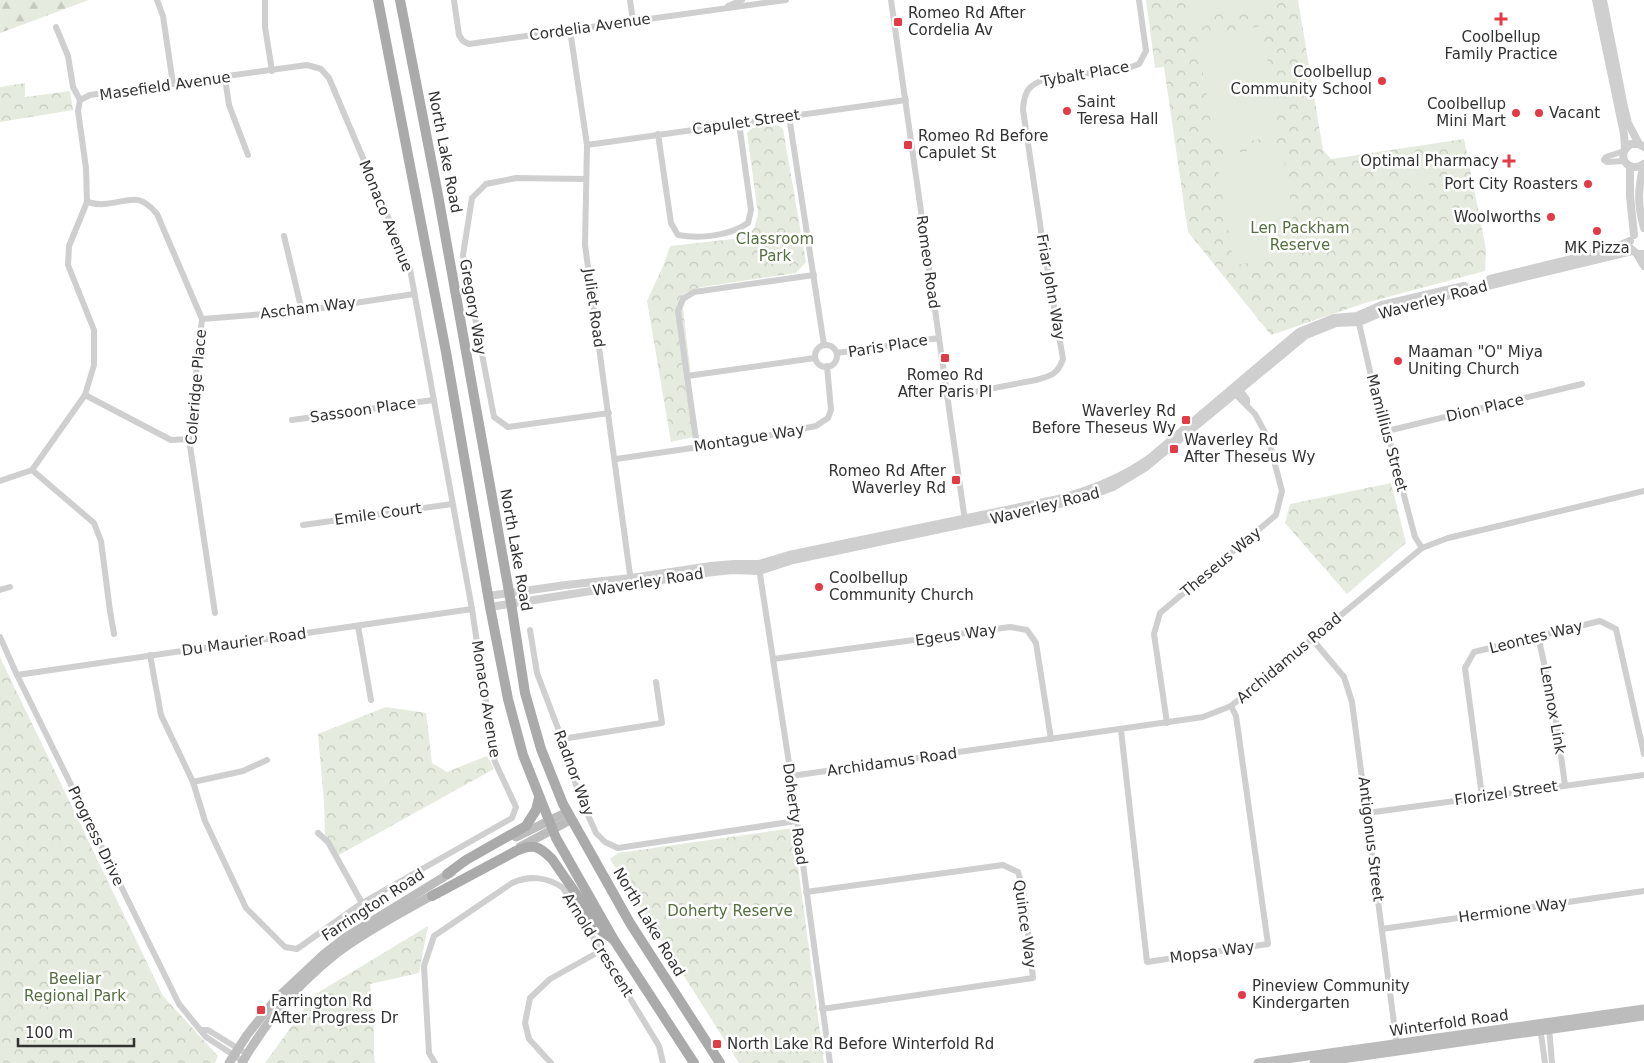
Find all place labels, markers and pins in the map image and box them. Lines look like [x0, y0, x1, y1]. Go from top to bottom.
place label: Romeo Rd After Cordelia Av [908, 4, 1026, 39]
marker: Coolbellup Family Practice [1494, 12, 1508, 26]
marker: Romeo Rd After Cordelia Av [892, 16, 904, 28]
place label: Coolbellup Family Practice [1445, 28, 1557, 63]
place label: Coolbellup Community School [1231, 63, 1372, 98]
marker: Coolbellup Community School [1376, 75, 1388, 87]
place label: Saint Teresa Hall [1076, 93, 1159, 128]
place label: Coolbellup Mini Mart [1427, 95, 1506, 130]
place label: Vacant [1549, 104, 1600, 122]
marker: Saint Teresa Hall [1061, 105, 1073, 117]
marker: Coolbellup Mini Mart [1510, 107, 1522, 119]
marker: Vacant [1533, 107, 1545, 119]
place label: Romeo Rd Before Capulet St [918, 127, 1048, 162]
marker: Romeo Rd Before Capulet St [902, 139, 914, 151]
place label: Optimal Pharmacy [1360, 152, 1499, 170]
marker: Optimal Pharmacy [1503, 155, 1515, 167]
place label: Port City Roasters [1444, 175, 1578, 193]
marker: Port City Roasters [1582, 178, 1594, 190]
place label: Woolworths [1454, 208, 1541, 226]
marker: Woolworths [1545, 211, 1557, 223]
marker: MK Pizza [1591, 225, 1603, 237]
place label: MK Pizza [1564, 239, 1630, 257]
place label: Maaman "O" Miya Uniting Church [1408, 343, 1543, 378]
marker: Romeo Rd After Paris Pl [939, 352, 951, 364]
marker: Maaman "O" Miya Uniting Church [1392, 355, 1404, 367]
place label: Romeo Rd After Paris Pl [898, 366, 992, 401]
place label: Waverley Rd Before Theseus Wy [1032, 402, 1176, 437]
marker: Waverley Rd Before Theseus Wy [1180, 414, 1192, 426]
place label: Waverley Rd After Theseus Wy [1184, 431, 1315, 466]
marker: Waverley Rd After Theseus Wy [1168, 443, 1180, 455]
place label: Romeo Rd After Waverley Rd [829, 462, 947, 497]
marker: Romeo Rd After Waverley Rd [950, 474, 962, 486]
place label: Coolbellup Community Church [829, 569, 974, 604]
marker: Coolbellup Community Church [813, 581, 825, 593]
place label: Pineview Community Kindergarten [1252, 977, 1410, 1012]
marker: Pineview Community Kindergarten [1236, 989, 1248, 1001]
place label: Farrington Rd After Progress Dr [271, 992, 399, 1027]
marker: Farrington Rd After Progress Dr [255, 1004, 267, 1016]
place label: North Lake Rd Before Winterfold Rd [727, 1035, 994, 1053]
marker: North Lake Rd Before Winterfold Rd [711, 1038, 723, 1050]

